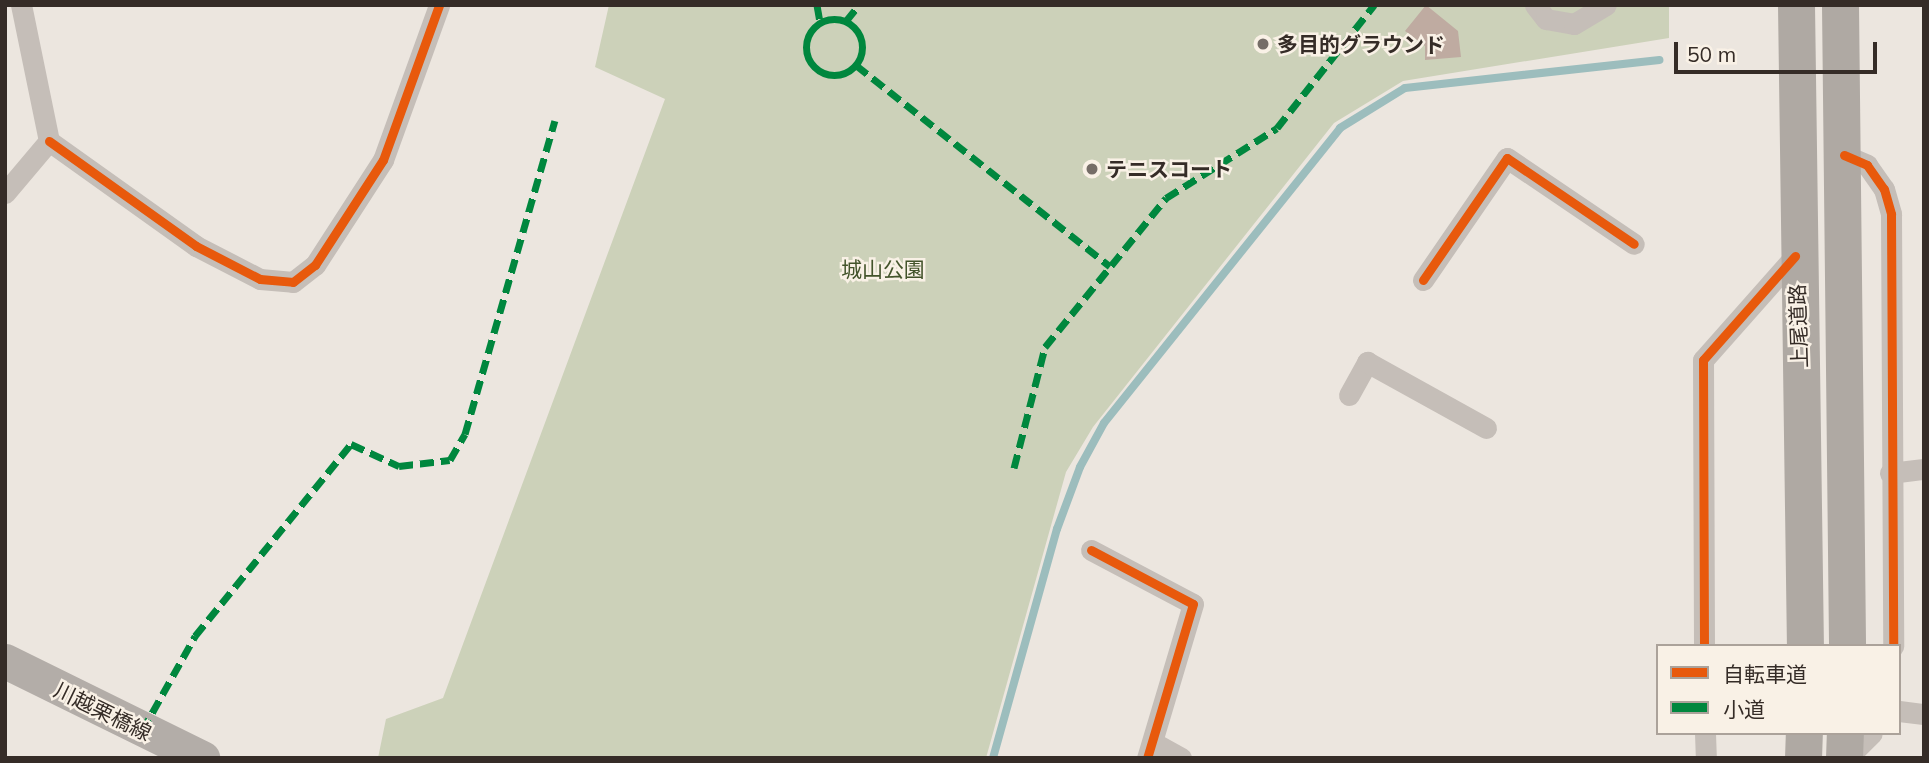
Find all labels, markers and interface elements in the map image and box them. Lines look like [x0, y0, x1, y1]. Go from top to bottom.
scale bar [1677, 28, 1880, 72]
place label: 多目的グラウンド [1277, 31, 1445, 57]
marker: 多目的グラウンド [1255, 36, 1271, 52]
text: 50 m [1687, 41, 1736, 67]
place label: テニスコート [1106, 156, 1232, 182]
marker: テニスコート [1084, 161, 1100, 177]
park label: 城山公園 [841, 256, 925, 282]
street label: 上尾道路 [1784, 284, 1812, 368]
legend [1656, 644, 1901, 735]
text: 自転車道 [1723, 661, 1807, 687]
street label: 川越栗橋線 [50, 677, 156, 745]
text: 小道 [1723, 696, 1765, 722]

